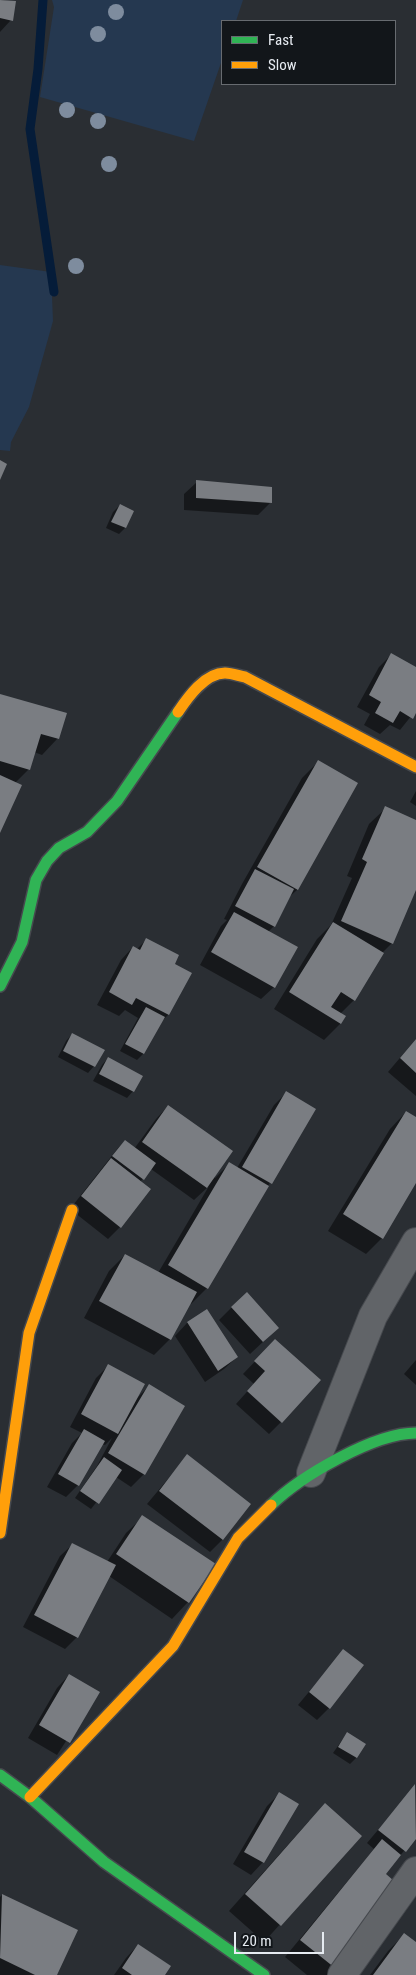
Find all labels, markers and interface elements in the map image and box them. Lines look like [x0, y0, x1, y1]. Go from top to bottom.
legend [221, 20, 396, 85]
text: Fast [268, 31, 293, 49]
text: Slow [268, 56, 297, 74]
scale bar [236, 1922, 326, 1954]
text: 20 m [242, 1932, 272, 1950]

